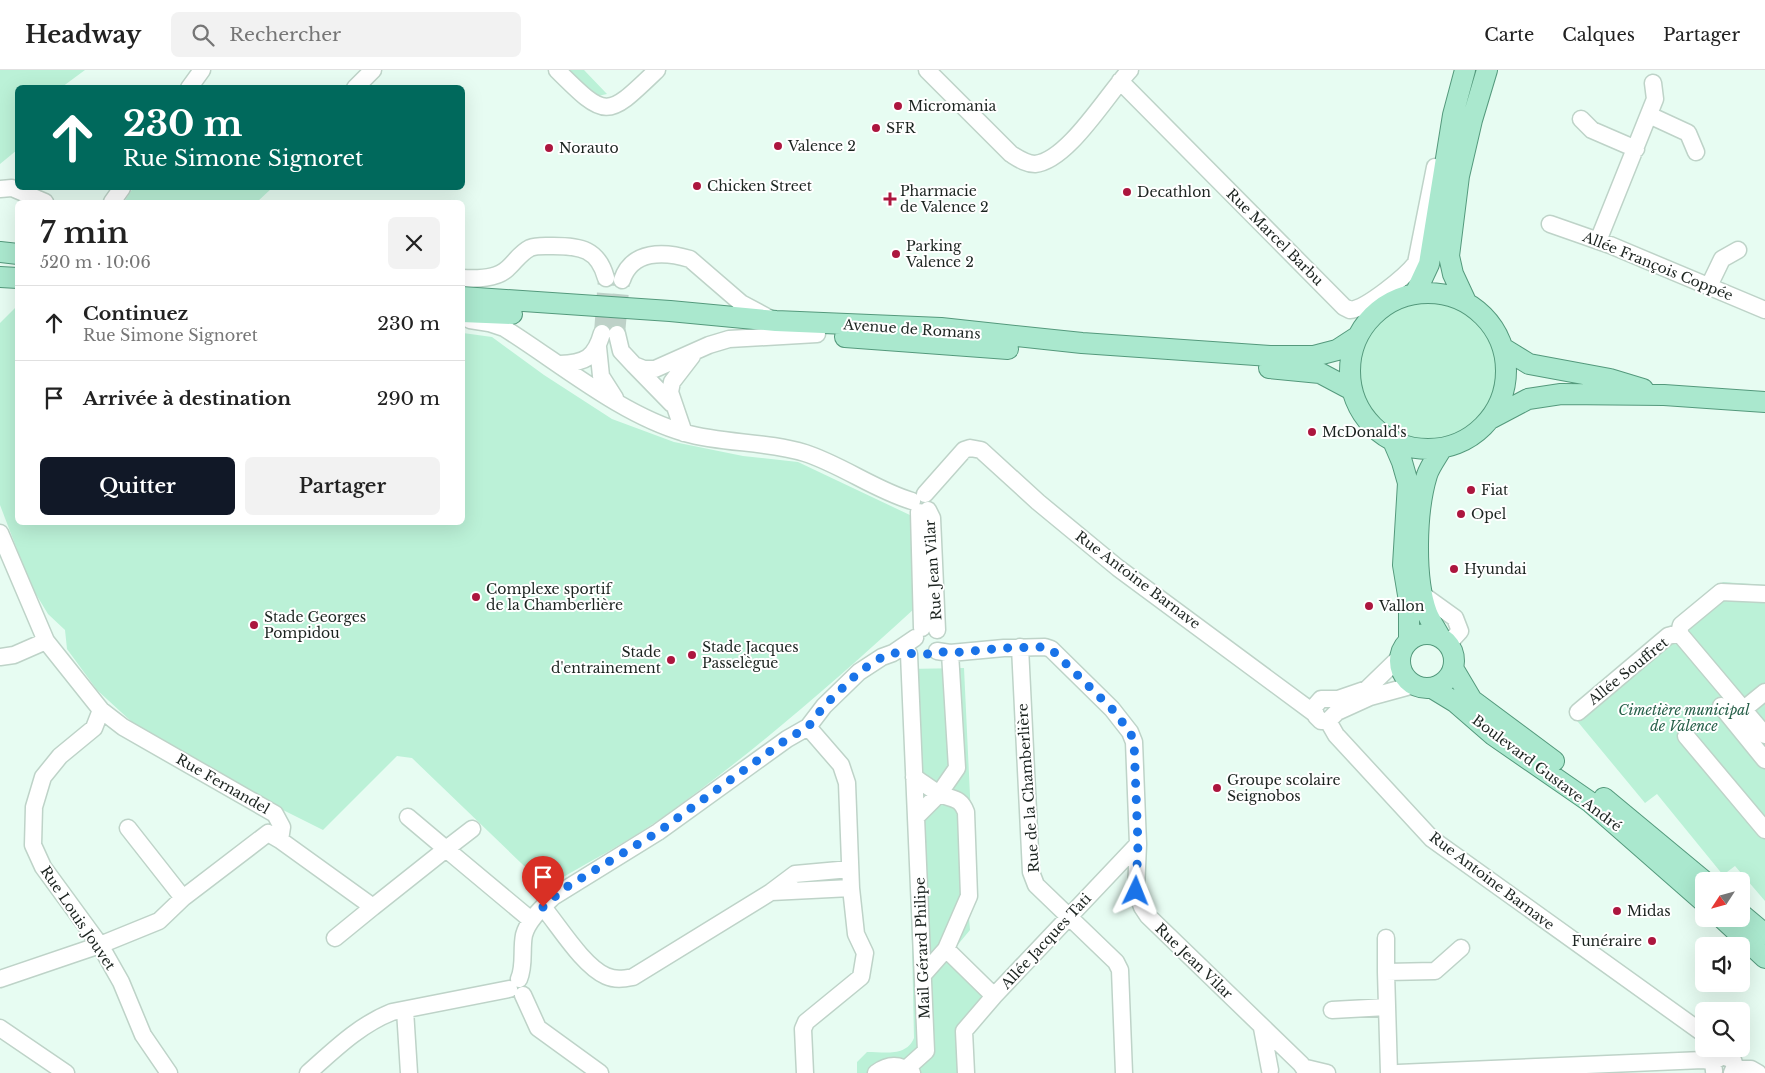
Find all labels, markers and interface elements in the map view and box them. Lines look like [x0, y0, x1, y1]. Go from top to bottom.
search box [171, 12, 521, 57]
text: Headway [25, 20, 141, 49]
icon: search [189, 21, 217, 49]
text: Rechercher [229, 23, 341, 46]
text: Carte [1484, 24, 1534, 46]
text: Calques [1562, 24, 1635, 46]
text: Partager [1663, 24, 1740, 46]
place label: Micromania [908, 97, 996, 115]
marker: Micromania [892, 100, 904, 112]
text: 230 m [123, 102, 243, 145]
icon: ahead [40, 105, 105, 170]
place label: SFR [886, 119, 916, 137]
marker: SFR [870, 122, 882, 134]
place label: Valence 2 [787, 137, 856, 155]
place label: Norauto [559, 139, 619, 157]
marker: Valence 2 [772, 140, 784, 152]
marker: Norauto [543, 142, 555, 154]
text: Rue Simone Signoret [123, 145, 363, 172]
place label: Chicken Street [707, 177, 813, 195]
marker: Chicken Street [691, 180, 703, 192]
place label: Pharmacie de Valence 2 [900, 182, 989, 216]
place label: Decathlon [1137, 183, 1211, 201]
street label: Rue Marcel Barbu [1223, 185, 1328, 290]
marker: Decathlon [1121, 186, 1133, 198]
marker: Pharmacie de Valence 2 [884, 193, 896, 205]
text: 7 min [40, 214, 129, 251]
button: close [388, 217, 440, 269]
street label: Allée François Coppée [1579, 227, 1736, 304]
place label: Parking Valence 2 [905, 237, 974, 271]
marker: Parking Valence 2 [890, 248, 902, 260]
text: 520 m · 10:06 [40, 252, 151, 272]
text: Continuez [83, 302, 188, 325]
icon: ahead [40, 309, 68, 337]
text: 230 m [377, 312, 440, 335]
street label: Avenue de Romans [842, 315, 981, 343]
text: Rue Simone Signoret [83, 325, 258, 345]
icon: arrive [40, 384, 68, 412]
text: Arrivée à destination [83, 387, 291, 410]
text: 290 m [377, 387, 440, 410]
place label: McDonald's [1322, 423, 1407, 441]
marker: McDonald's [1306, 426, 1318, 438]
button: Quitter [40, 457, 235, 515]
button: Partager [245, 457, 440, 515]
place label: Fiat [1481, 481, 1509, 499]
marker: Fiat [1465, 484, 1477, 496]
place label: Opel [1471, 505, 1507, 523]
marker: Opel [1455, 508, 1467, 520]
street label: Rue Jean Vilar [920, 519, 946, 621]
street label: Rue Antoine Barnave [1072, 527, 1204, 633]
place label: Hyundai [1464, 560, 1527, 578]
marker: Hyundai [1448, 563, 1460, 575]
place label: Complexe sportif de la Chamberlière [486, 580, 623, 614]
marker: Complexe sportif de la Chamberlière [470, 591, 482, 603]
place label: Vallon [1378, 597, 1425, 615]
marker: Vallon [1363, 600, 1375, 612]
place label: Stade Georges Pompidou [264, 608, 366, 642]
marker: Stade Georges Pompidou [248, 619, 260, 631]
street label: Allée Souffret [1584, 633, 1672, 709]
place label: Stade Jacques Passelègue [702, 638, 799, 672]
place label: Stade d'entrainement [551, 643, 662, 677]
marker: Stade Jacques Passelègue [686, 649, 698, 661]
marker: Stade d'entrainement [665, 654, 677, 666]
park label: Cimetière municipal de Valence [1618, 701, 1750, 735]
street label: Rue de la Chamberlière [1013, 703, 1043, 873]
street label: Boulevard Gustave André [1469, 711, 1625, 835]
street label: Rue Fernandel [173, 750, 273, 818]
place label: Groupe scolaire Seignobos [1227, 771, 1340, 805]
marker: Groupe scolaire Seignobos [1211, 782, 1223, 794]
street label: Rue Antoine Barnave [1426, 828, 1558, 934]
pin [522, 856, 564, 907]
street label: Rue Louis Jouvet [37, 863, 120, 974]
icon: arrive [529, 863, 557, 891]
position arrow [1109, 864, 1161, 916]
north arrow [1695, 872, 1750, 928]
map controls [1695, 872, 1750, 1057]
street label: Mail Gérard Philipe [911, 877, 933, 1019]
street label: Allée Jacques Tati [996, 889, 1095, 993]
place label: Midas [1627, 902, 1671, 920]
marker: Midas [1611, 905, 1623, 917]
street label: Rue Jean Vilar [1151, 919, 1237, 1003]
place label: Funéraire [1572, 932, 1642, 950]
marker: Funéraire [1646, 935, 1658, 947]
button: sound [1695, 937, 1750, 992]
button: search [1695, 1002, 1750, 1057]

